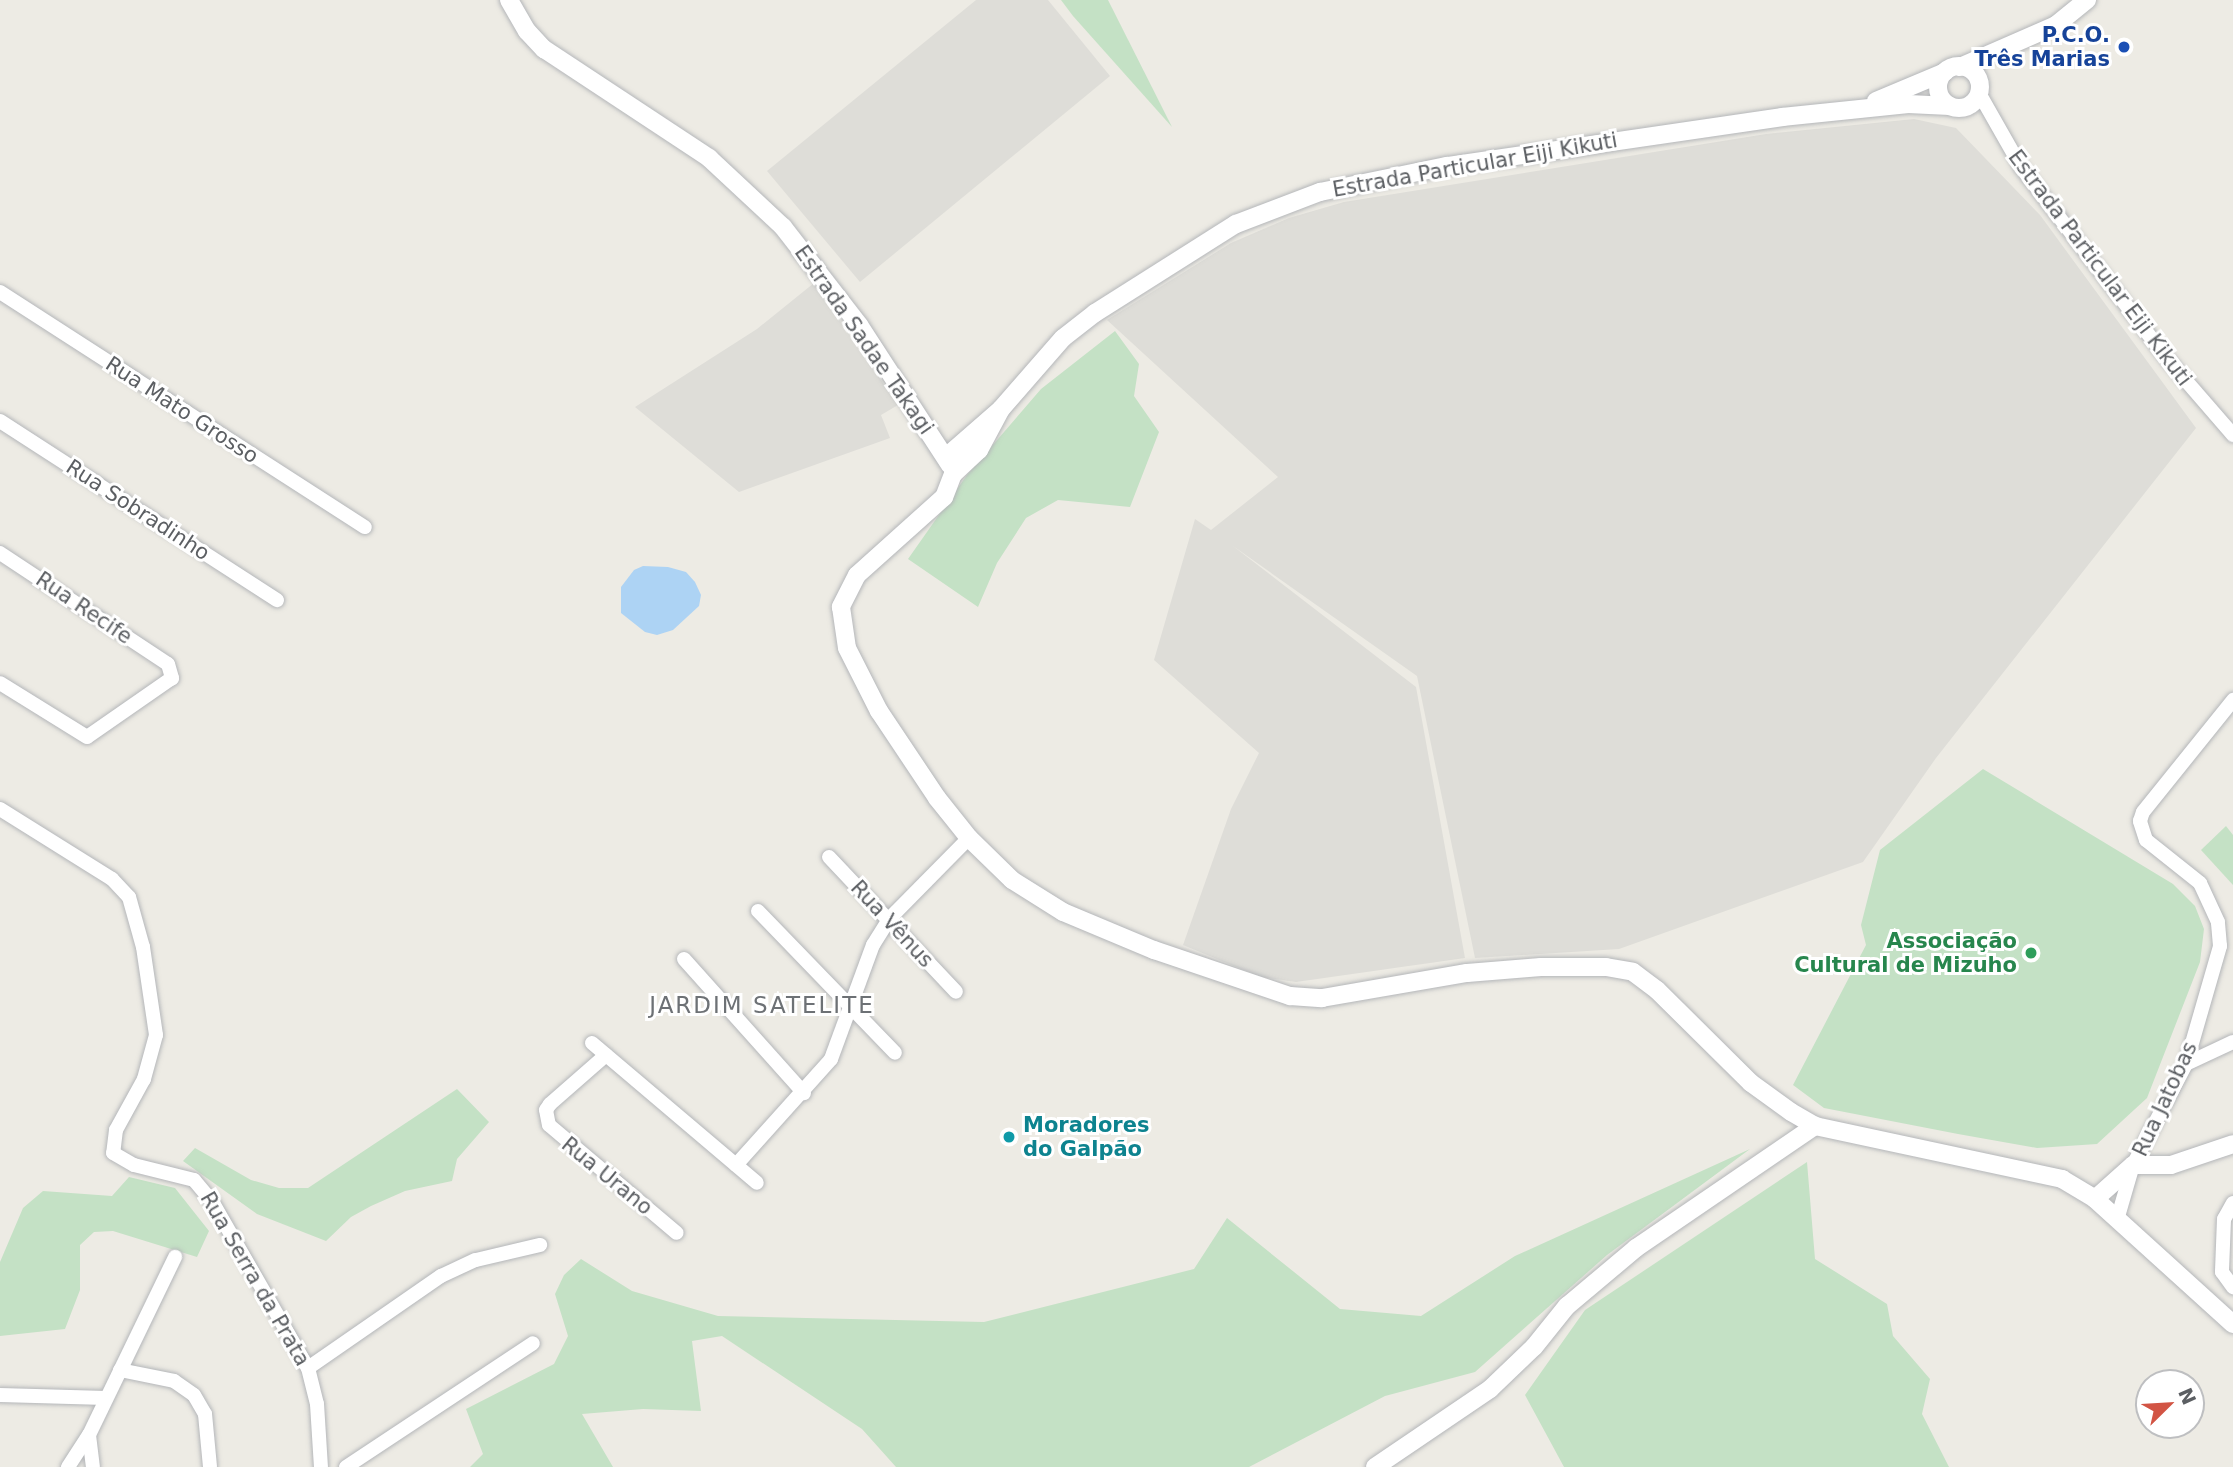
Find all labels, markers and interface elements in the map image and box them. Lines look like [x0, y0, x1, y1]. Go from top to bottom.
place label: P.C.O. Três Marias [1974, 22, 2110, 72]
marker: P.C.O. Três Marias [2116, 39, 2132, 55]
street label: Estrada Particular Eiji Kikuti [1331, 128, 1619, 202]
street label: Estrada Particular Eiji Kikuti [2003, 145, 2197, 391]
street label: Estrada Sadae Takagi [789, 241, 939, 439]
street label: Rua Mato Grosso [101, 351, 263, 469]
street label: Rua Sobradinho [61, 454, 215, 566]
street label: Rua Recife [31, 567, 137, 649]
street label: Rua Vênus [845, 875, 939, 973]
place label: Associação Cultural de Mizuho [1794, 928, 2017, 978]
marker: Associação Cultural de Mizuho [2023, 945, 2039, 961]
district label: JARDIM SATELITE [651, 991, 873, 1019]
street label: Rua Jatobas [2127, 1038, 2203, 1160]
place label: Moradores do Galpão [1023, 1112, 1149, 1162]
marker: Moradores do Galpão [1001, 1129, 1017, 1145]
street label: Rua Urano [557, 1132, 657, 1220]
street label: Rua Serra da Prata [195, 1187, 315, 1371]
north arrow [2135, 1369, 2205, 1439]
text: N [2174, 1385, 2201, 1408]

